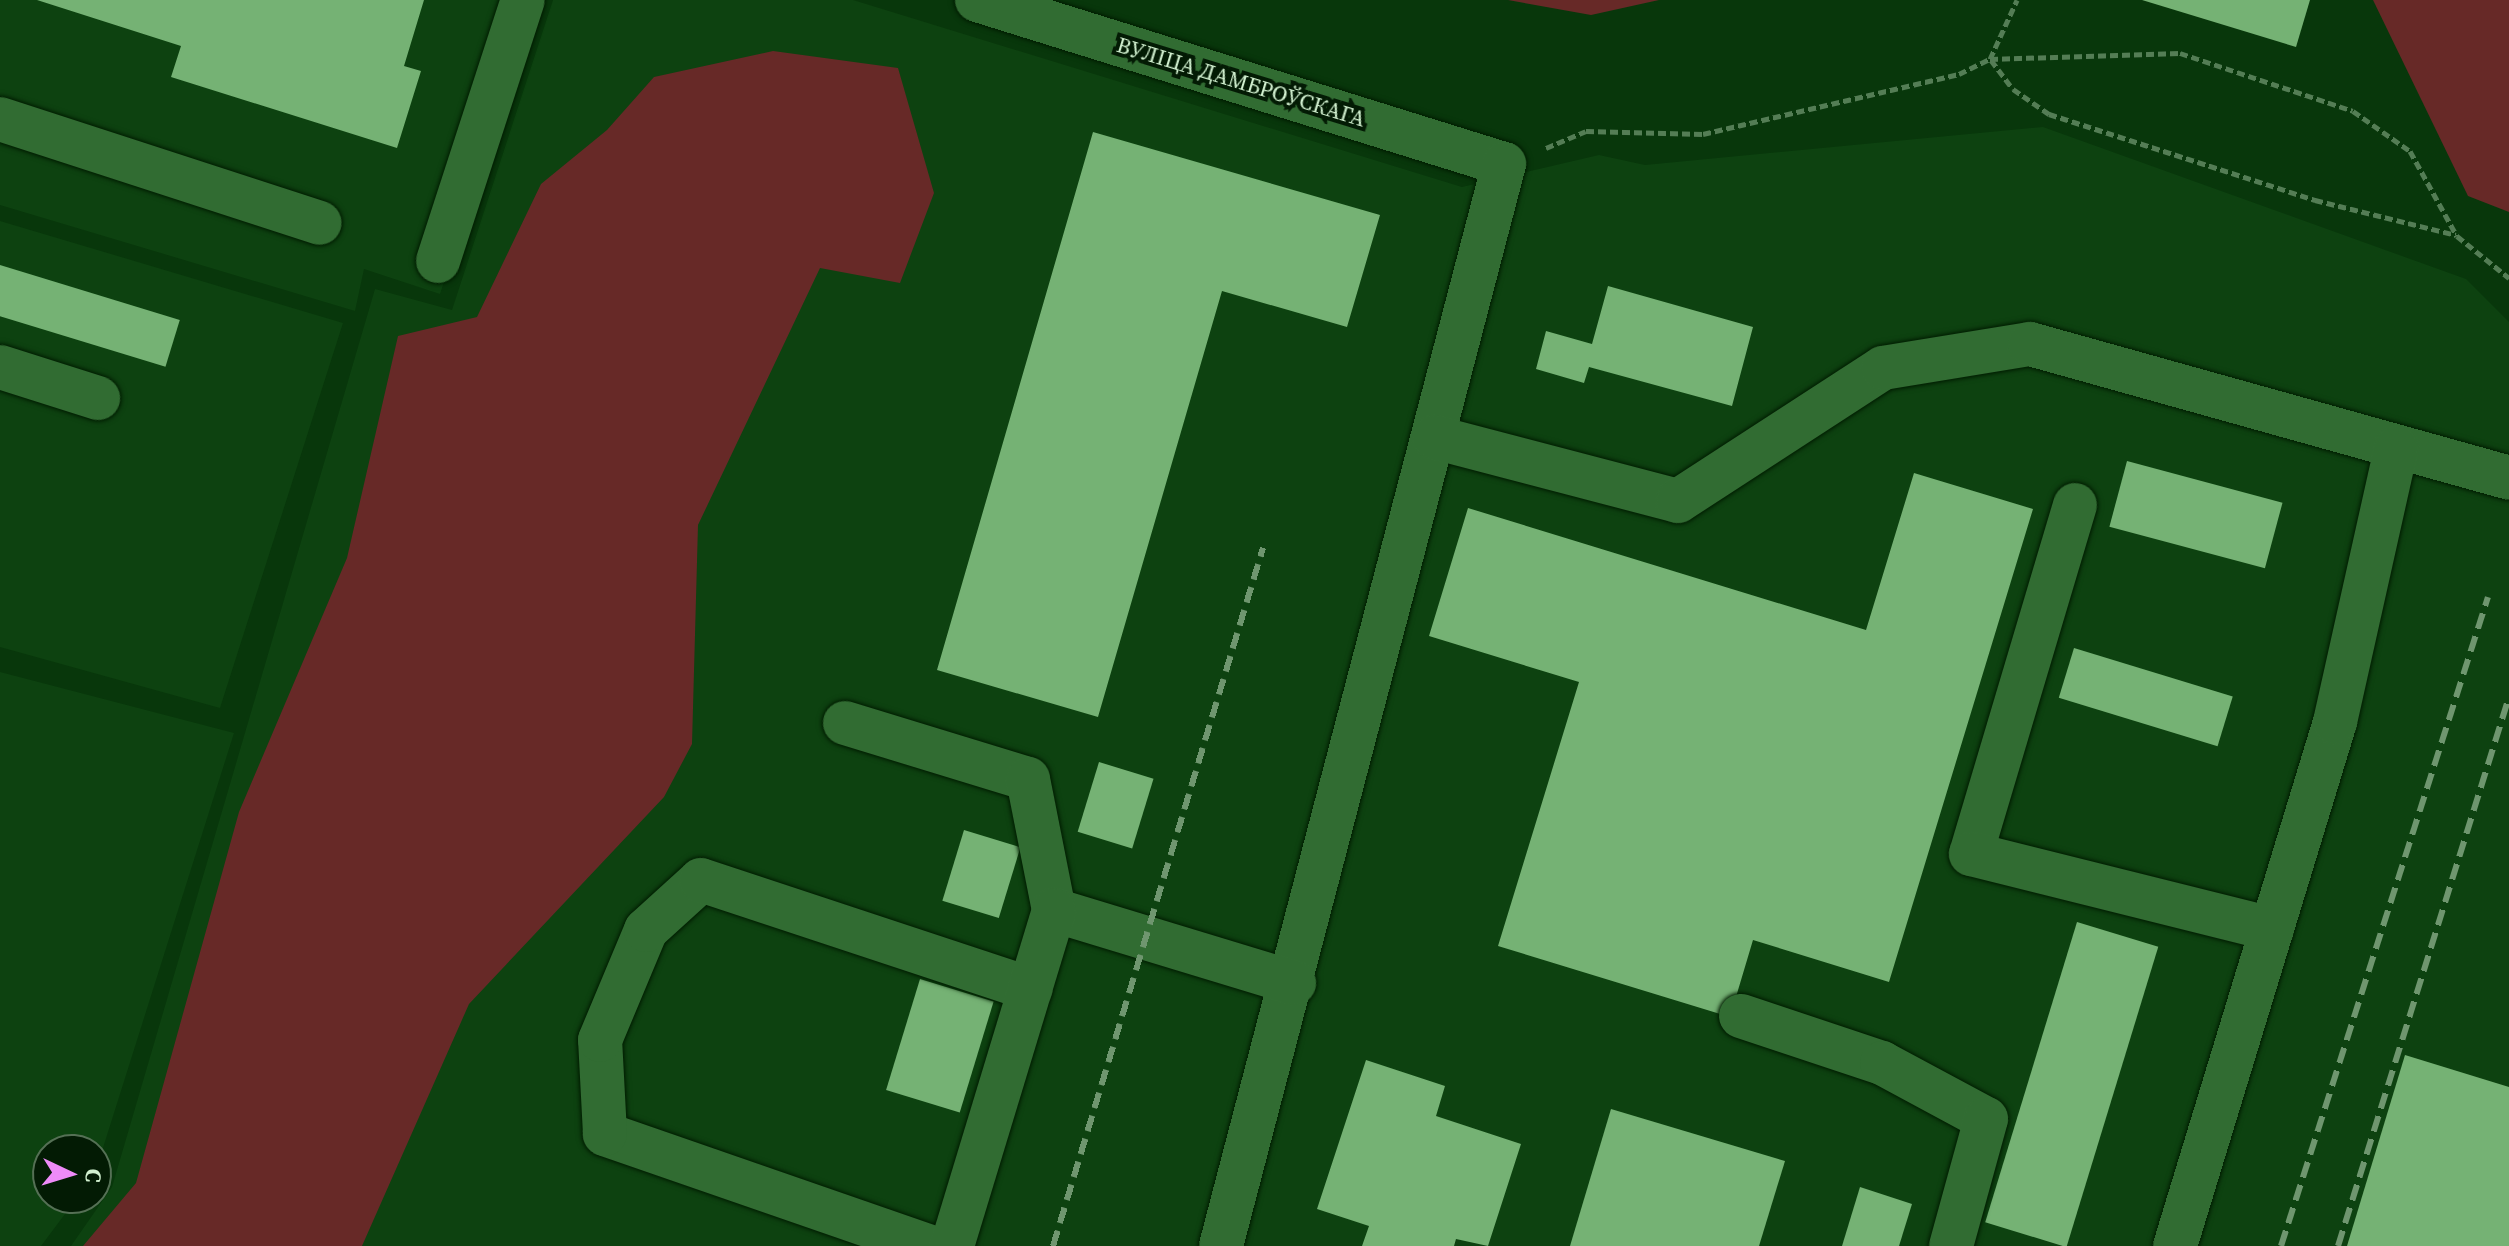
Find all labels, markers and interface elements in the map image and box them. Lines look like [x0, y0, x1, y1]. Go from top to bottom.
street label: ВУЛІЦА ДАМБРОЎСКАГА [1113, 32, 1369, 132]
north arrow [32, 1134, 112, 1214]
text: С [79, 1168, 109, 1183]

